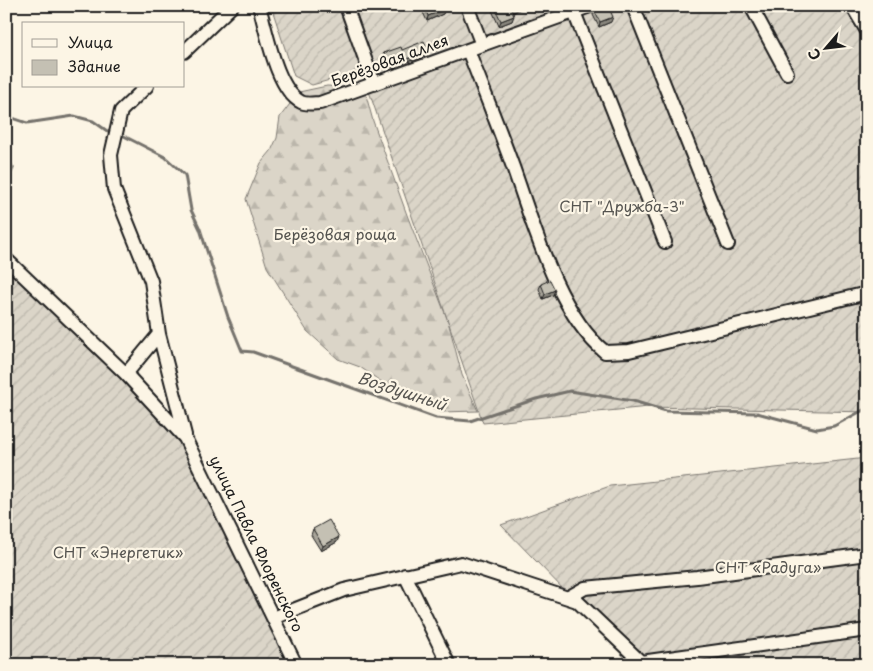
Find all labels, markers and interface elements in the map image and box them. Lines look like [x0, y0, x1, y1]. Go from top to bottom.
legend [22, 22, 185, 88]
north arrow [800, 22, 850, 72]
street label: Берёзовая аллея [328, 28, 451, 92]
text: Улица [68, 30, 113, 53]
text: С [802, 45, 826, 64]
text: Здание [68, 54, 121, 77]
park label: СНТ "Дружба-3" [559, 194, 685, 217]
park label: Берёзовая роща [274, 222, 397, 245]
water label: Воздушный [355, 364, 451, 416]
street label: улица Павла Флоренского [205, 451, 310, 635]
park label: СНТ «Энергетик» [53, 540, 184, 563]
park label: СНТ «Радуга» [715, 555, 822, 578]

